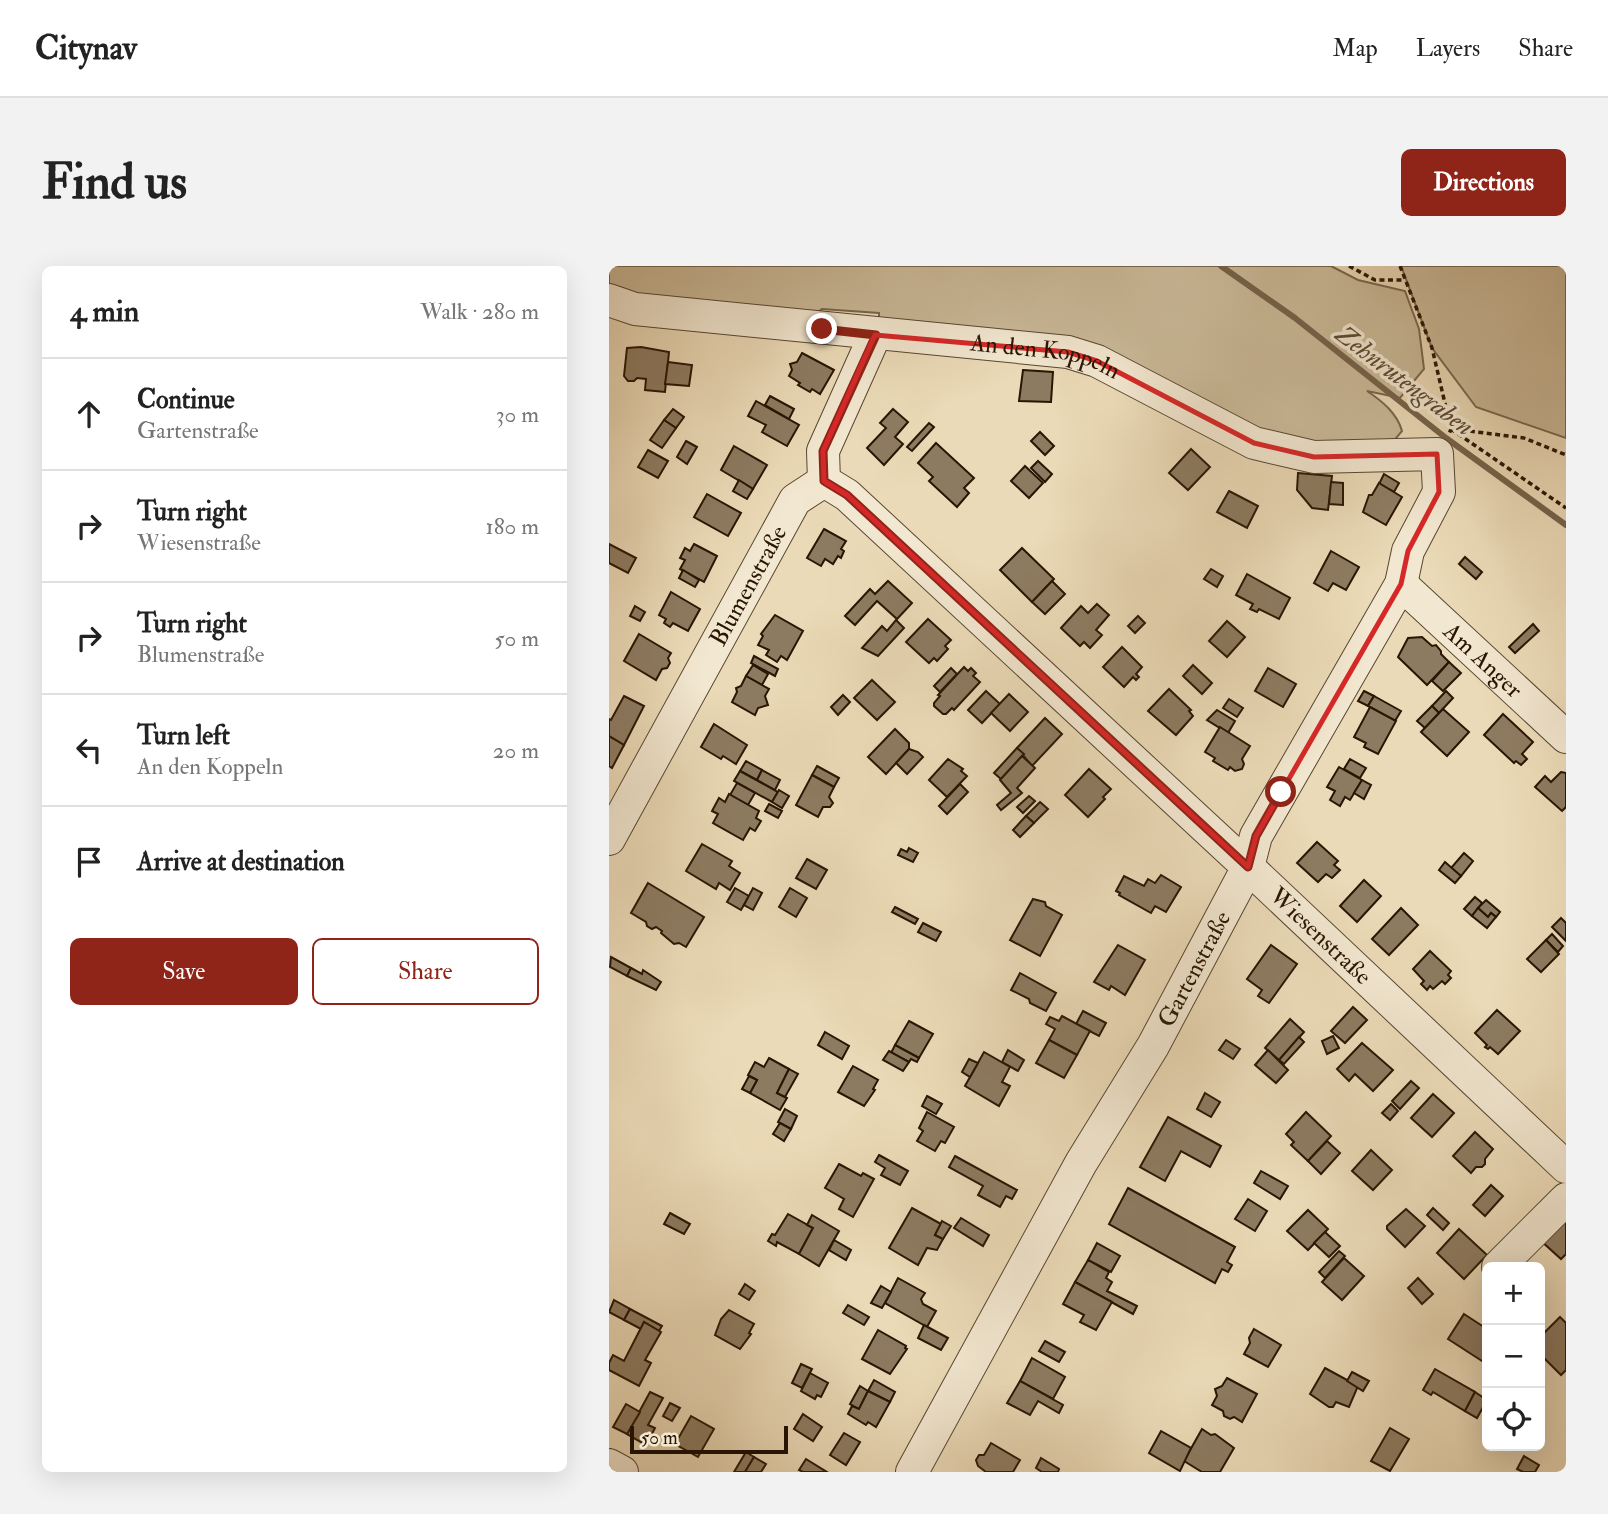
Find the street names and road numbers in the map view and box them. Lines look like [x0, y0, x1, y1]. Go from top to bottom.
street label: An den Koppeln [968, 327, 1126, 386]
street label: Blumenstraße [703, 520, 794, 652]
street label: Am Anger [1436, 615, 1529, 705]
street label: Wiesenstraße [1262, 880, 1378, 992]
street label: Gartenstraße [1151, 906, 1238, 1033]

